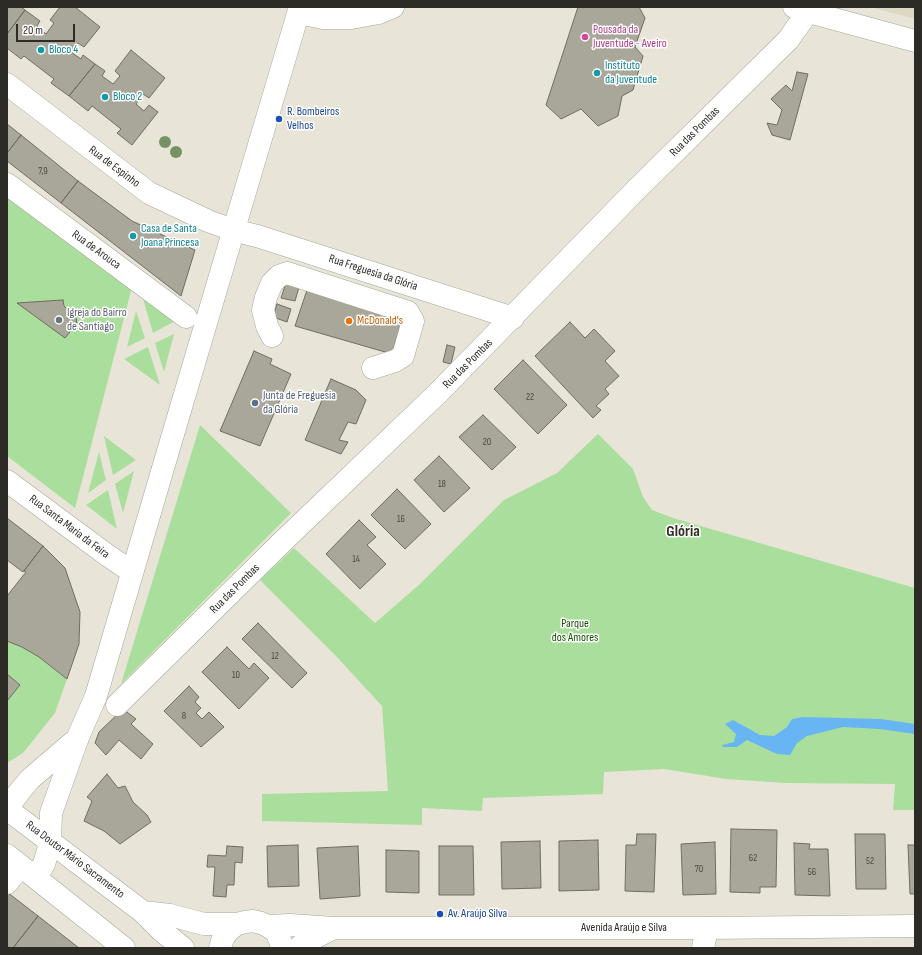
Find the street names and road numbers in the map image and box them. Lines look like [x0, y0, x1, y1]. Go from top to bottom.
street label: Rua das Pombas [667, 104, 723, 160]
street label: Rua de Espinho [85, 143, 143, 191]
street label: Rua de Arouca [69, 228, 123, 272]
street label: Rua Freguesia da Glória [327, 252, 419, 294]
street label: Rua das Pombas [440, 336, 496, 392]
street label: Rua Santa Maria da Feira [26, 492, 112, 562]
street label: Rua das Pombas [207, 561, 263, 617]
street label: Rua Doutor Mário Sacramento [23, 818, 127, 902]
street label: Avenida Araújo e Silva [581, 921, 667, 935]

